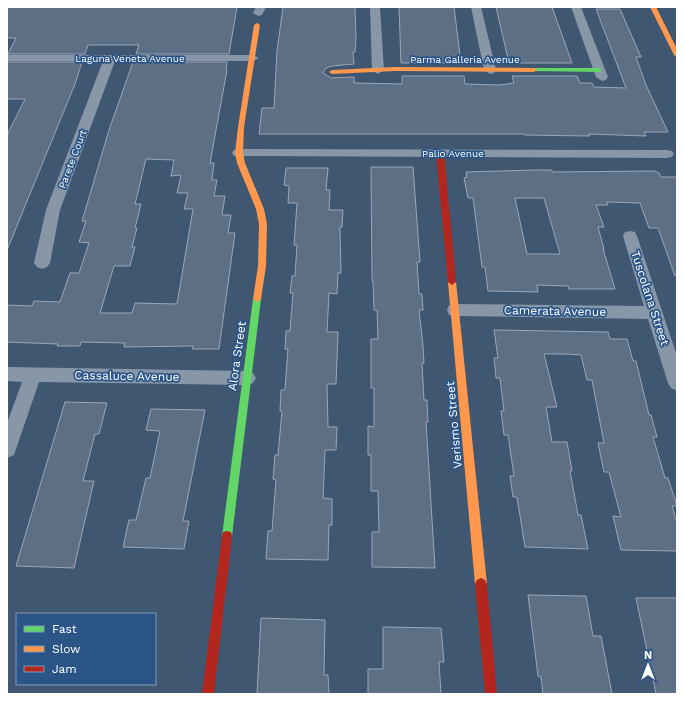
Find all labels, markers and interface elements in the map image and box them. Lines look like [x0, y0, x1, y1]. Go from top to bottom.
street label: Laguna Veneta Avenue [75, 53, 185, 64]
street label: Parma Galleria Avenue [410, 54, 520, 65]
street label: Parete Court [56, 128, 89, 190]
street label: Palio Avenue [422, 148, 484, 159]
street label: Tuscolana Street [628, 249, 672, 347]
street label: Camerata Avenue [504, 303, 606, 319]
street label: Alora Street [225, 320, 249, 392]
street label: Cassaluce Avenue [74, 368, 180, 384]
street label: Verismo Street [443, 381, 465, 469]
legend [16, 613, 156, 685]
text: Fast [52, 622, 77, 636]
text: Slow [52, 642, 80, 656]
north arrow [628, 645, 668, 685]
text: N [644, 649, 652, 662]
text: Jam [52, 662, 77, 676]

